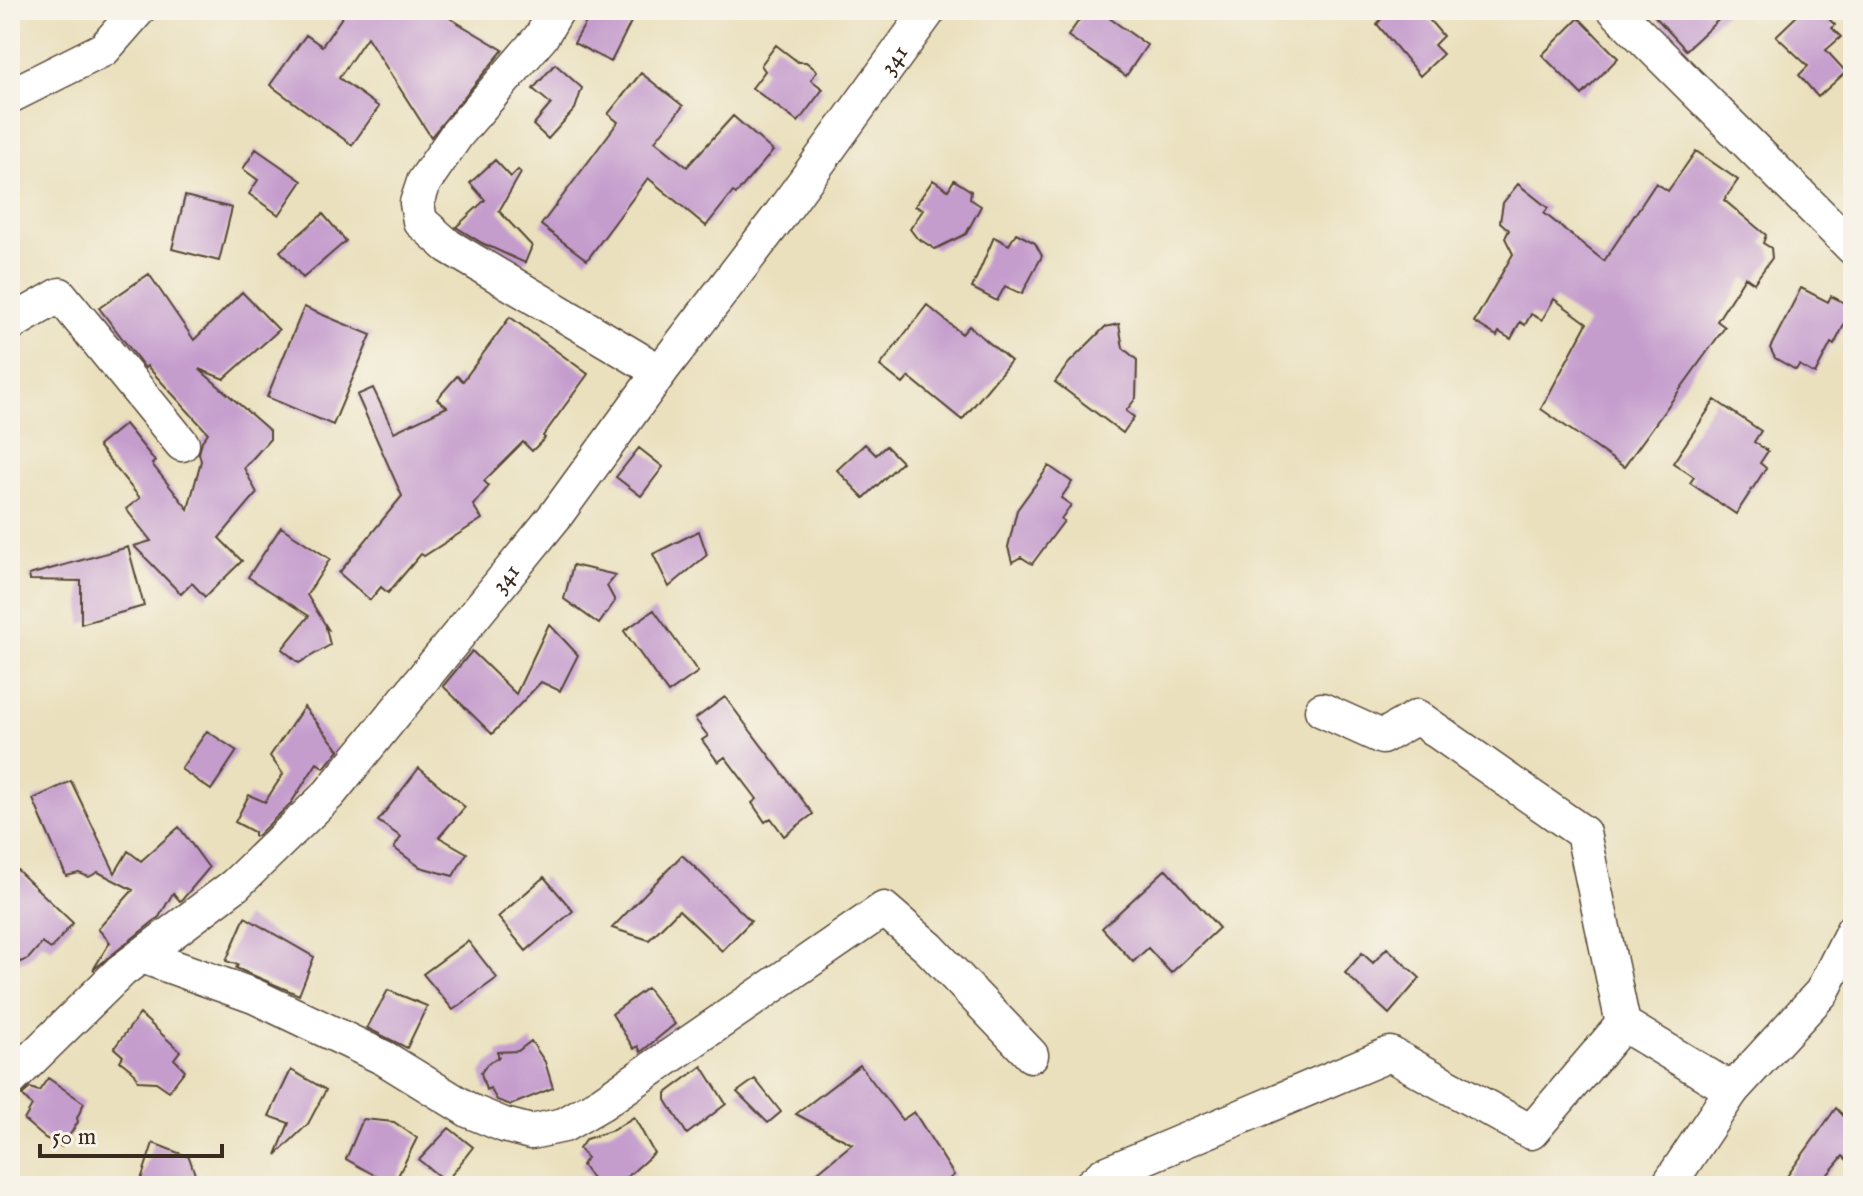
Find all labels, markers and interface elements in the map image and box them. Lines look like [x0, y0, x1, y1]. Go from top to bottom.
street label: 341 [873, 39, 916, 81]
street label: 341 [485, 557, 528, 600]
scale bar [40, 1108, 222, 1158]
text: 50 m [52, 1122, 96, 1153]

